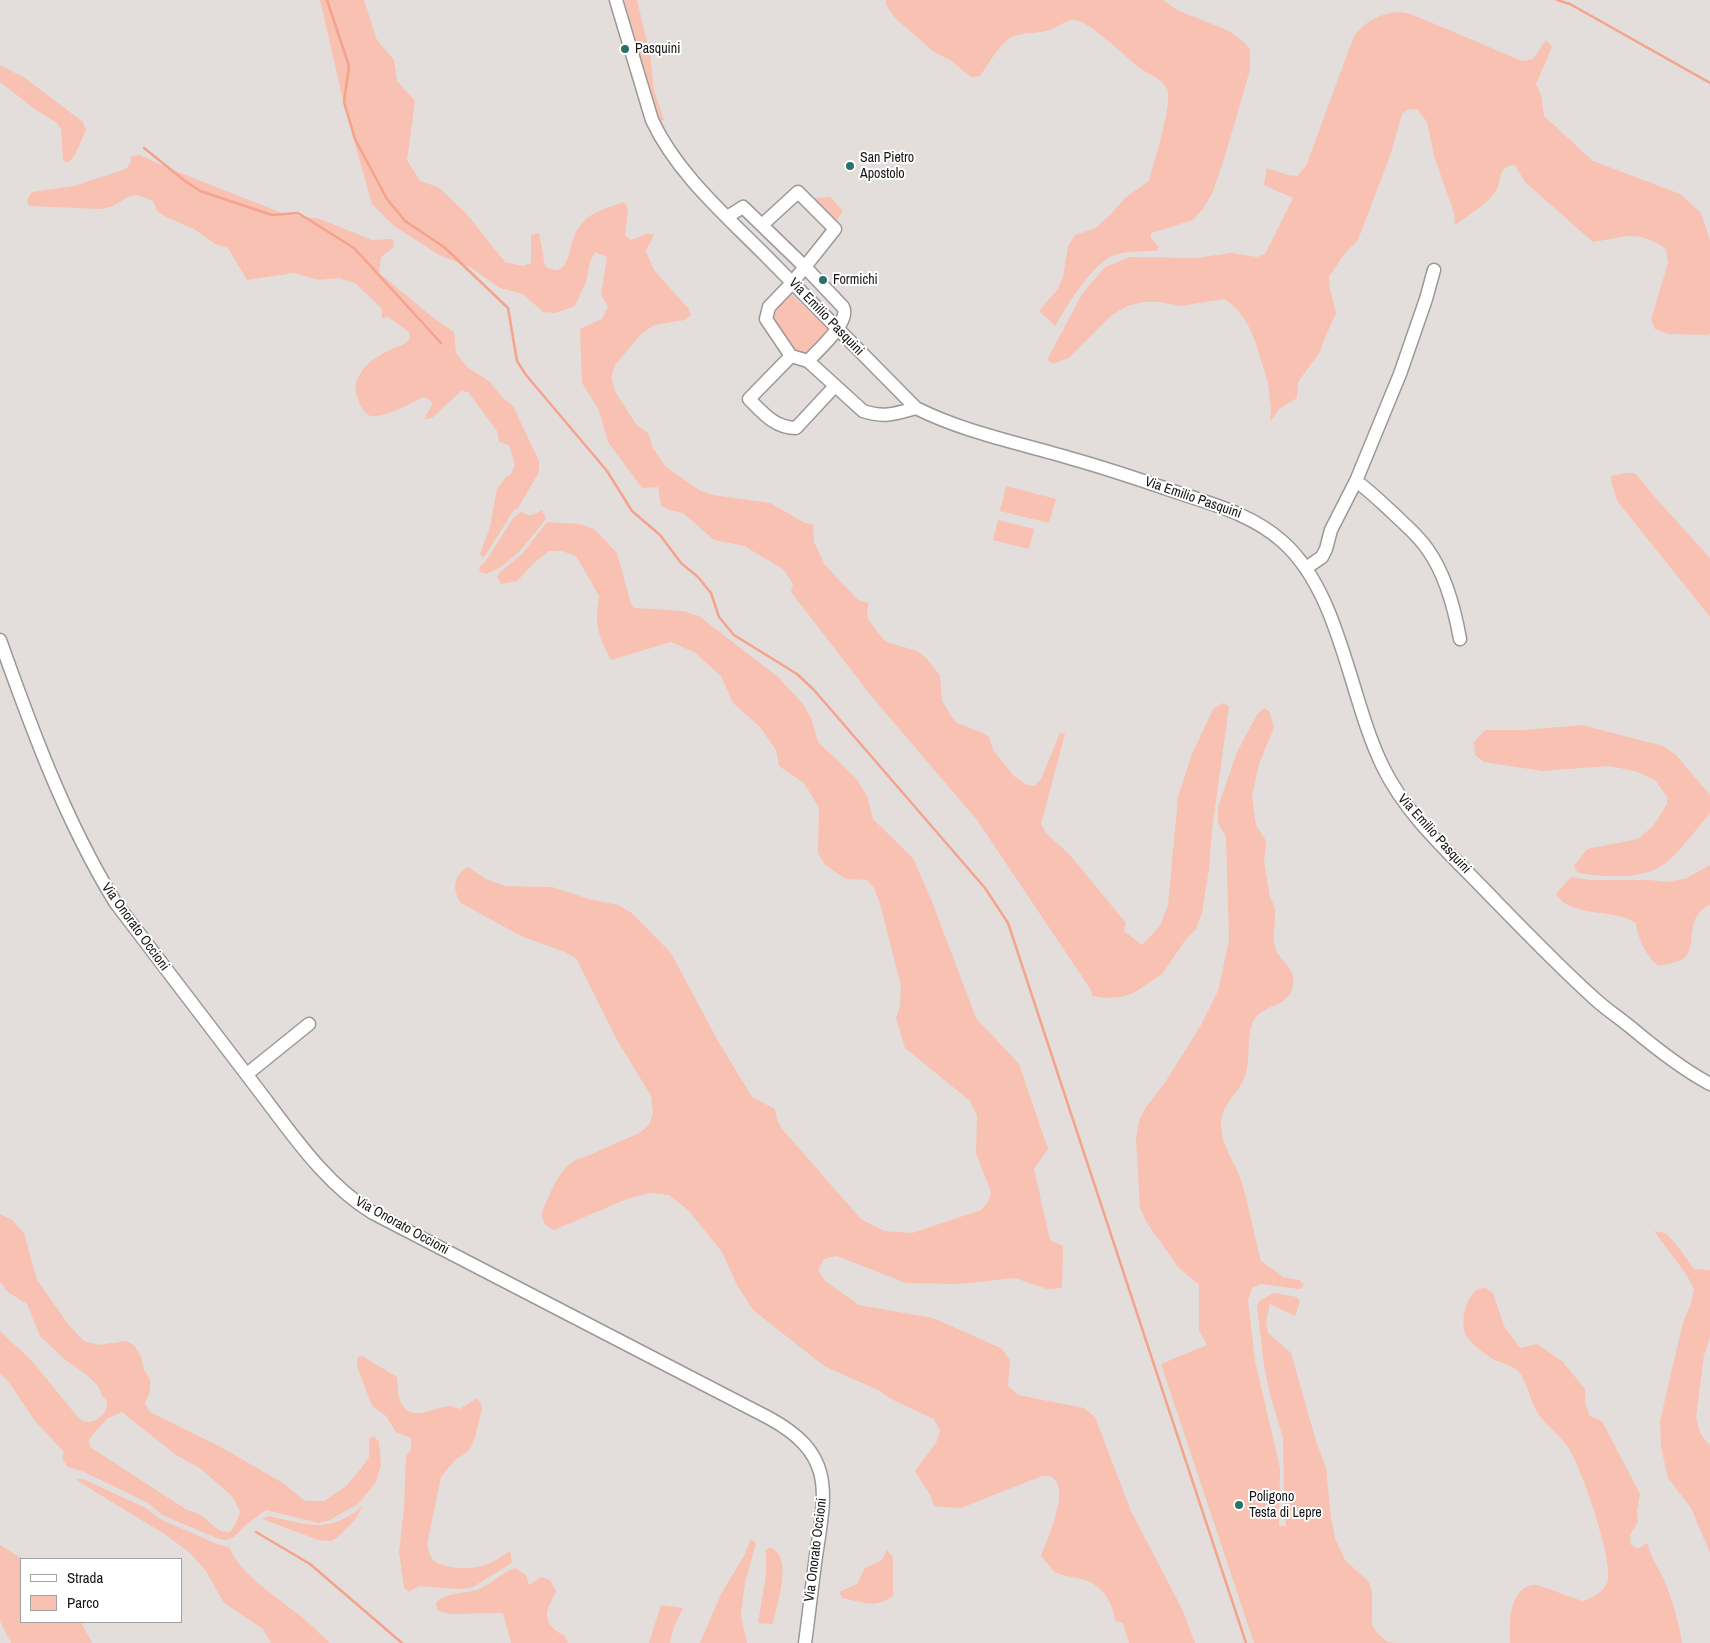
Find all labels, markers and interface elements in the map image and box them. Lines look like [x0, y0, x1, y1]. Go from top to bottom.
place label: Pasquini [635, 41, 680, 57]
marker: Pasquini [619, 43, 631, 55]
place label: San Pietro Apostolo [860, 150, 914, 182]
marker: San Pietro Apostolo [844, 160, 856, 172]
place label: Formichi [833, 272, 878, 288]
marker: Formichi [817, 274, 829, 286]
street label: Via Emilio Pasquini [785, 275, 867, 359]
street label: Via Emilio Pasquini [1142, 474, 1244, 522]
street label: Via Emilio Pasquini [1394, 791, 1474, 877]
street label: Via Onorato Occioni [98, 880, 172, 974]
street label: Via Onorato Occioni [352, 1193, 452, 1259]
place label: Poligono Testa di Lepre [1249, 1489, 1322, 1521]
street label: Via Onorato Occioni [801, 1497, 831, 1603]
marker: Poligono Testa di Lepre [1233, 1499, 1245, 1511]
legend [20, 1558, 182, 1623]
text: Strada [67, 1567, 103, 1588]
text: Parco [67, 1592, 99, 1613]

